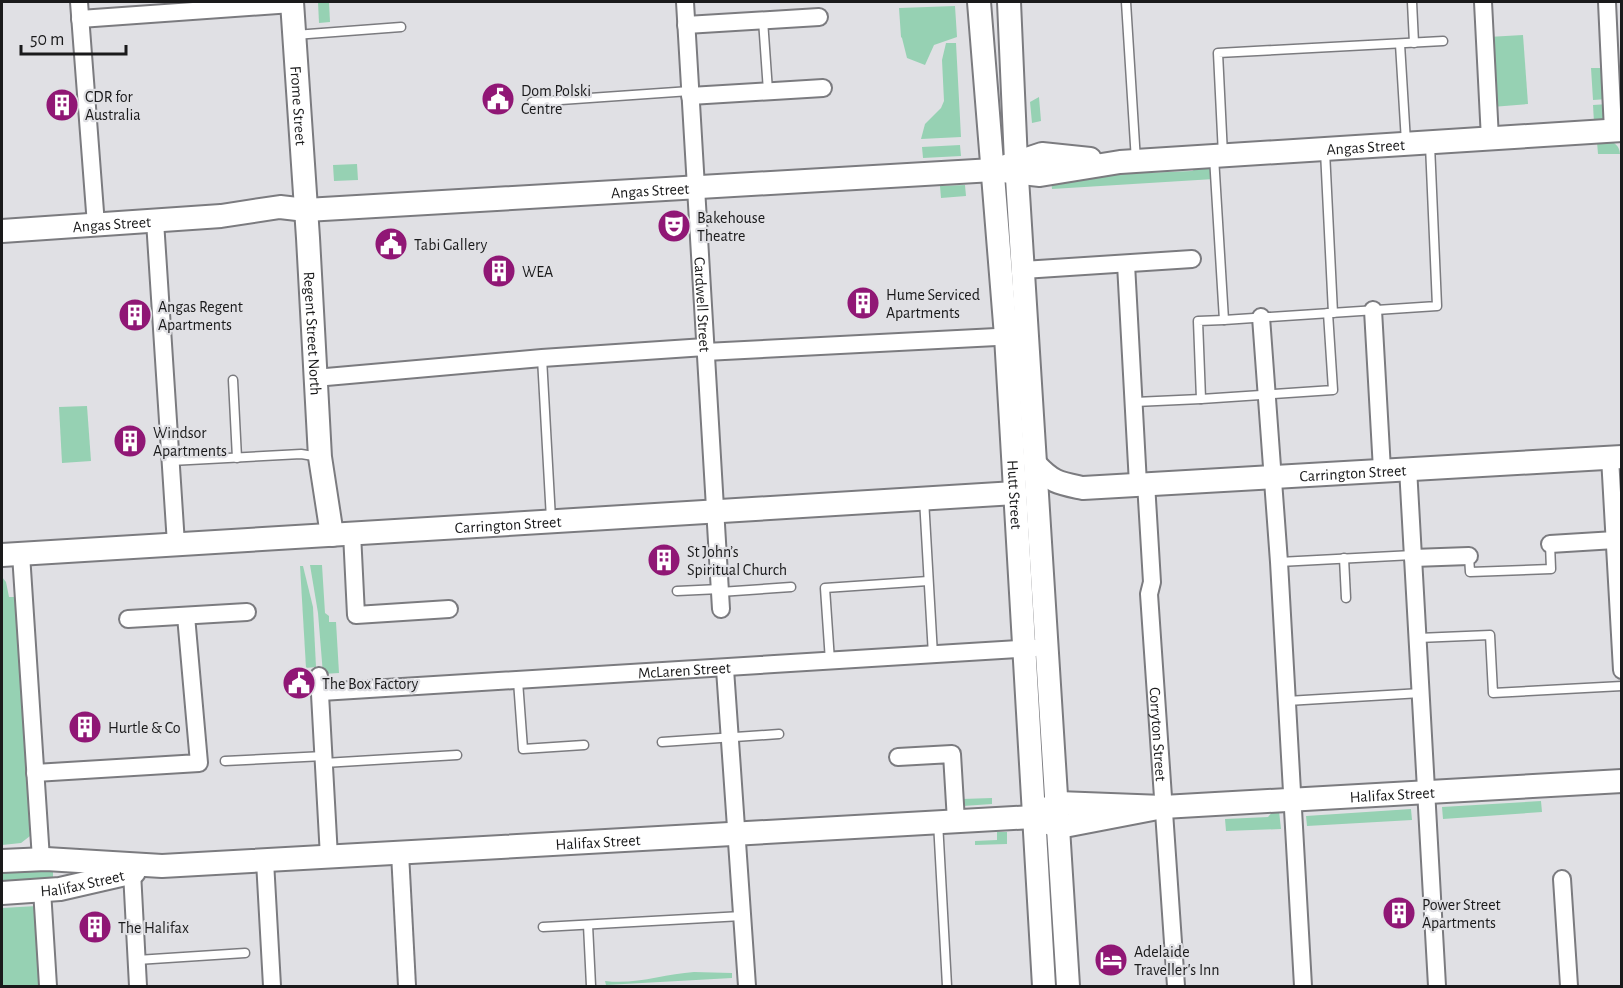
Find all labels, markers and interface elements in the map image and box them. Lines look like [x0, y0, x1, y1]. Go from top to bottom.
scale bar [21, 18, 126, 56]
text: 50 m [30, 31, 64, 49]
street label: Frome Street [287, 65, 309, 146]
public building icon: Dom Polski Centre [480, 81, 516, 117]
place label: Dom Polski Centre [521, 83, 591, 117]
building icon: CDR for Australia [44, 87, 80, 123]
place label: CDR for Australia [85, 89, 141, 123]
street label: Angas Street [1326, 137, 1405, 158]
street label: Angas Street [610, 181, 690, 201]
theatre icon: Bakehouse Theatre [656, 208, 692, 244]
place label: Bakehouse Theatre [697, 210, 765, 244]
street label: Angas Street [72, 214, 152, 235]
public building icon: Tabi Gallery [373, 226, 409, 262]
place label: Tabi Gallery [414, 237, 487, 254]
building icon: WEA [481, 253, 517, 289]
street label: Cardwell Street [691, 257, 713, 353]
place label: WEA [522, 264, 553, 280]
street label: Regent Street North [301, 271, 324, 396]
building icon: Hume Serviced Apartments [845, 285, 881, 321]
place label: Hume Serviced Apartments [886, 287, 980, 321]
building icon: Angas Regent Apartments [117, 297, 153, 333]
place label: Angas Regent Apartments [158, 299, 243, 333]
building icon: Windsor Apartments [112, 423, 148, 459]
place label: Windsor Apartments [153, 425, 227, 459]
street label: Hutt Street [1004, 460, 1024, 530]
street label: Carrington Street [1299, 462, 1407, 485]
street label: Carrington Street [454, 514, 562, 536]
building icon: St John’s Spiritual Church [646, 542, 682, 578]
place label: St John’s Spiritual Church [687, 544, 787, 578]
street label: McLaren Street [637, 660, 731, 681]
public building icon: The Box Factory [281, 665, 317, 701]
place label: The Box Factory [322, 676, 419, 693]
street label: Corryton Street [1146, 687, 1169, 782]
building icon: Hurtle & Co [67, 709, 103, 745]
place label: Hurtle & Co [108, 720, 181, 736]
street label: Halifax Street [1349, 785, 1435, 805]
street label: Halifax Street [555, 832, 641, 853]
street label: Halifax Street [40, 868, 126, 899]
building icon: Power Street Apartments [1381, 895, 1417, 931]
place label: Power Street Apartments [1422, 897, 1501, 931]
building icon: The Halifax [77, 909, 113, 945]
place label: The Halifax [118, 920, 189, 936]
hotel icon: Adelaide Traveller's Inn [1093, 942, 1129, 978]
place label: Adelaide Traveller's Inn [1134, 944, 1219, 978]

